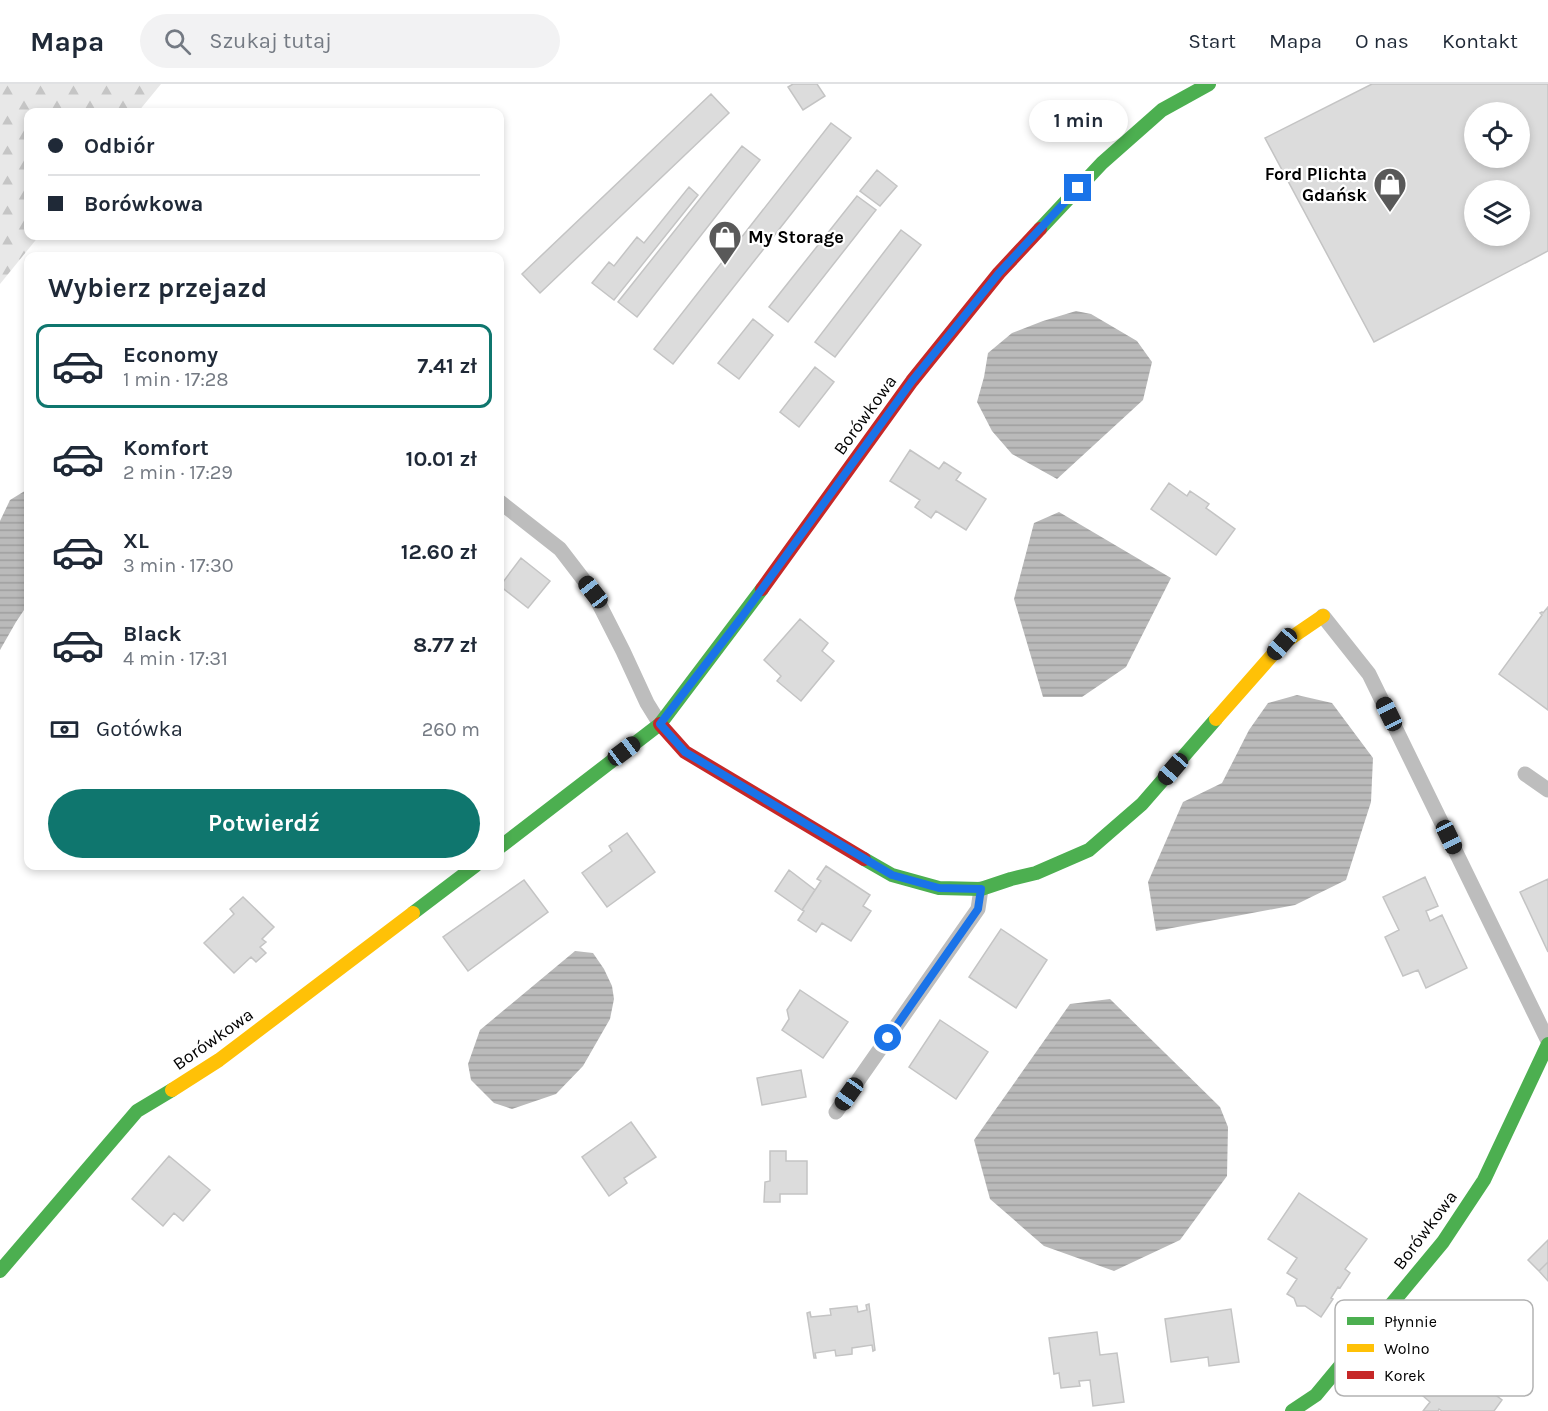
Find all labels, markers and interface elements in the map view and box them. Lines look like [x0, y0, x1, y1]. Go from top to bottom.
search box [140, 14, 560, 68]
text: Mapa [30, 25, 104, 58]
icon: search [161, 25, 194, 58]
text: Szukaj tutaj [209, 28, 332, 54]
text: Start [1188, 29, 1236, 53]
text: Mapa [1269, 29, 1322, 53]
text: O nas [1355, 29, 1409, 53]
text: Kontakt [1442, 29, 1518, 53]
callout: 1 min [1028, 101, 1128, 143]
map controls [1464, 102, 1530, 246]
button: locate [1464, 102, 1530, 168]
text: 1 min [1053, 109, 1104, 132]
text: Odbiór [84, 133, 154, 159]
place label: Ford Plichta Gdańsk [1265, 163, 1367, 206]
shop icon: Ford Plichta Gdańsk [1372, 166, 1408, 213]
route end [1064, 174, 1091, 201]
button: layers [1464, 180, 1530, 246]
text: Borówkowa [84, 191, 203, 217]
shop icon: My Storage [707, 219, 743, 266]
place label: My Storage [748, 226, 844, 248]
text: Wybierz przejazd [48, 272, 267, 304]
icon: car [51, 339, 105, 393]
text: Economy [123, 342, 218, 368]
text: 7.41 zł [417, 353, 477, 379]
text: 1 min · 17:28 [123, 368, 229, 391]
street label: Borówkowa [829, 371, 901, 459]
icon: car [51, 432, 105, 486]
text: Komfort [123, 435, 209, 461]
text: 10.01 zł [406, 446, 477, 472]
text: 2 min · 17:29 [123, 461, 233, 484]
icon: car [51, 525, 105, 579]
text: XL [123, 528, 149, 554]
text: 12.60 zł [401, 539, 477, 565]
text: 3 min · 17:30 [123, 554, 234, 577]
car [575, 572, 611, 612]
icon: car [51, 618, 105, 672]
text: Black [123, 621, 182, 647]
car [1263, 625, 1301, 663]
text: 8.77 zł [413, 632, 477, 658]
text: 4 min · 17:31 [123, 647, 228, 670]
car [1373, 694, 1405, 734]
icon: cash [48, 713, 81, 746]
text: Gotówka [96, 716, 183, 742]
text: 260 m [422, 718, 480, 741]
car [604, 733, 644, 769]
car [1154, 750, 1192, 788]
button: Potwierdź [48, 789, 480, 858]
car [1433, 817, 1465, 857]
street label: Borówkowa [168, 1003, 258, 1075]
route start [874, 1024, 901, 1051]
car [831, 1074, 867, 1114]
street label: Borówkowa [1388, 1186, 1462, 1274]
legend [1335, 1300, 1533, 1396]
text: Płynnie [1384, 1312, 1437, 1331]
text: Wolno [1384, 1339, 1429, 1358]
text: Korek [1384, 1366, 1425, 1385]

